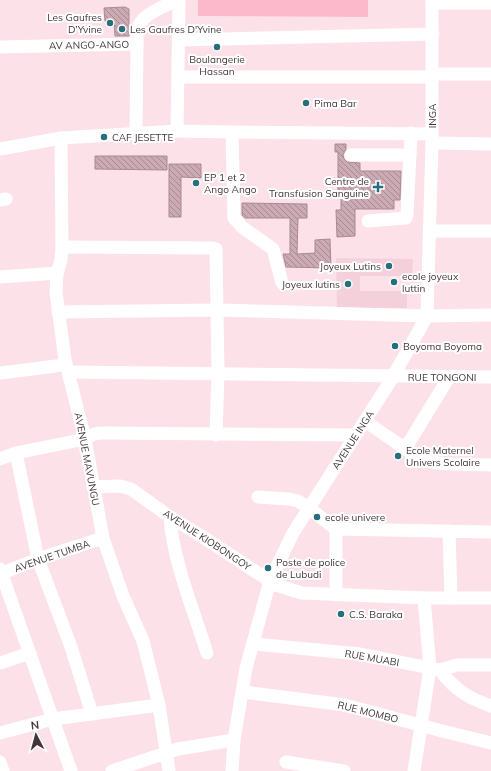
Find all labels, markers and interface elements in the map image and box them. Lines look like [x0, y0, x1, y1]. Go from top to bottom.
place label: Les Gaufres D’Yvine [47, 11, 102, 36]
marker: Les Gaufres D’Yvine [105, 18, 115, 28]
place label: Les Gaufres D'Yvine [130, 23, 221, 36]
marker: Les Gaufres D'Yvine [117, 24, 127, 34]
street label: AV ANGO-ANGO [49, 38, 129, 52]
marker: Boulangerie Hassan [212, 42, 222, 52]
place label: Boulangerie Hassan [189, 53, 245, 78]
place label: Pima Bar [314, 97, 357, 110]
marker: Pima Bar [301, 98, 311, 108]
street label: INGA [426, 103, 439, 128]
place label: CAF JESETTE [112, 131, 173, 144]
marker: CAF JESETTE [99, 132, 109, 142]
place label: EP 1 et 2 Ango Ango [204, 171, 257, 196]
place label: Centre de Transfusion Sanguine [269, 175, 369, 200]
marker: EP 1 et 2 Ango Ango [191, 178, 201, 188]
marker: Centre de Transfusion Sanguine [372, 181, 384, 193]
place label: Joyeux Lutins [320, 260, 381, 273]
marker: Joyeux Lutins [384, 261, 394, 271]
place label: ecole joyeux luttin [402, 270, 459, 295]
marker: ecole joyeux luttin [389, 277, 399, 287]
place label: Joyeux lutins [282, 278, 340, 291]
marker: Joyeux lutins [343, 279, 353, 289]
place label: Boyoma Boyoma [403, 340, 482, 353]
marker: Boyoma Boyoma [390, 341, 400, 351]
street label: RUE TONGONI [408, 371, 476, 384]
street label: AVENUE INGA [329, 408, 377, 472]
street label: AVENUE MAVUNGU [72, 411, 102, 507]
place label: Ecole Maternel Univers Scolaire [406, 444, 480, 469]
marker: Ecole Maternel Univers Scolaire [393, 451, 403, 461]
street label: AVENUE KIOBONGOY [161, 507, 254, 574]
place label: ecole univere [325, 511, 385, 524]
marker: ecole univere [312, 512, 322, 522]
street label: AVENUE TUMBA [13, 537, 92, 575]
place label: Poste de police de Lubudi [276, 556, 345, 581]
marker: Poste de police de Lubudi [263, 563, 273, 573]
place label: C.S. Baraka [349, 608, 403, 621]
marker: C.S. Baraka [336, 609, 346, 619]
street label: RUE MUABI [344, 647, 400, 669]
street label: RUE MOMBO [336, 698, 400, 726]
north arrow [16, 715, 56, 755]
text: N [30, 718, 40, 732]

